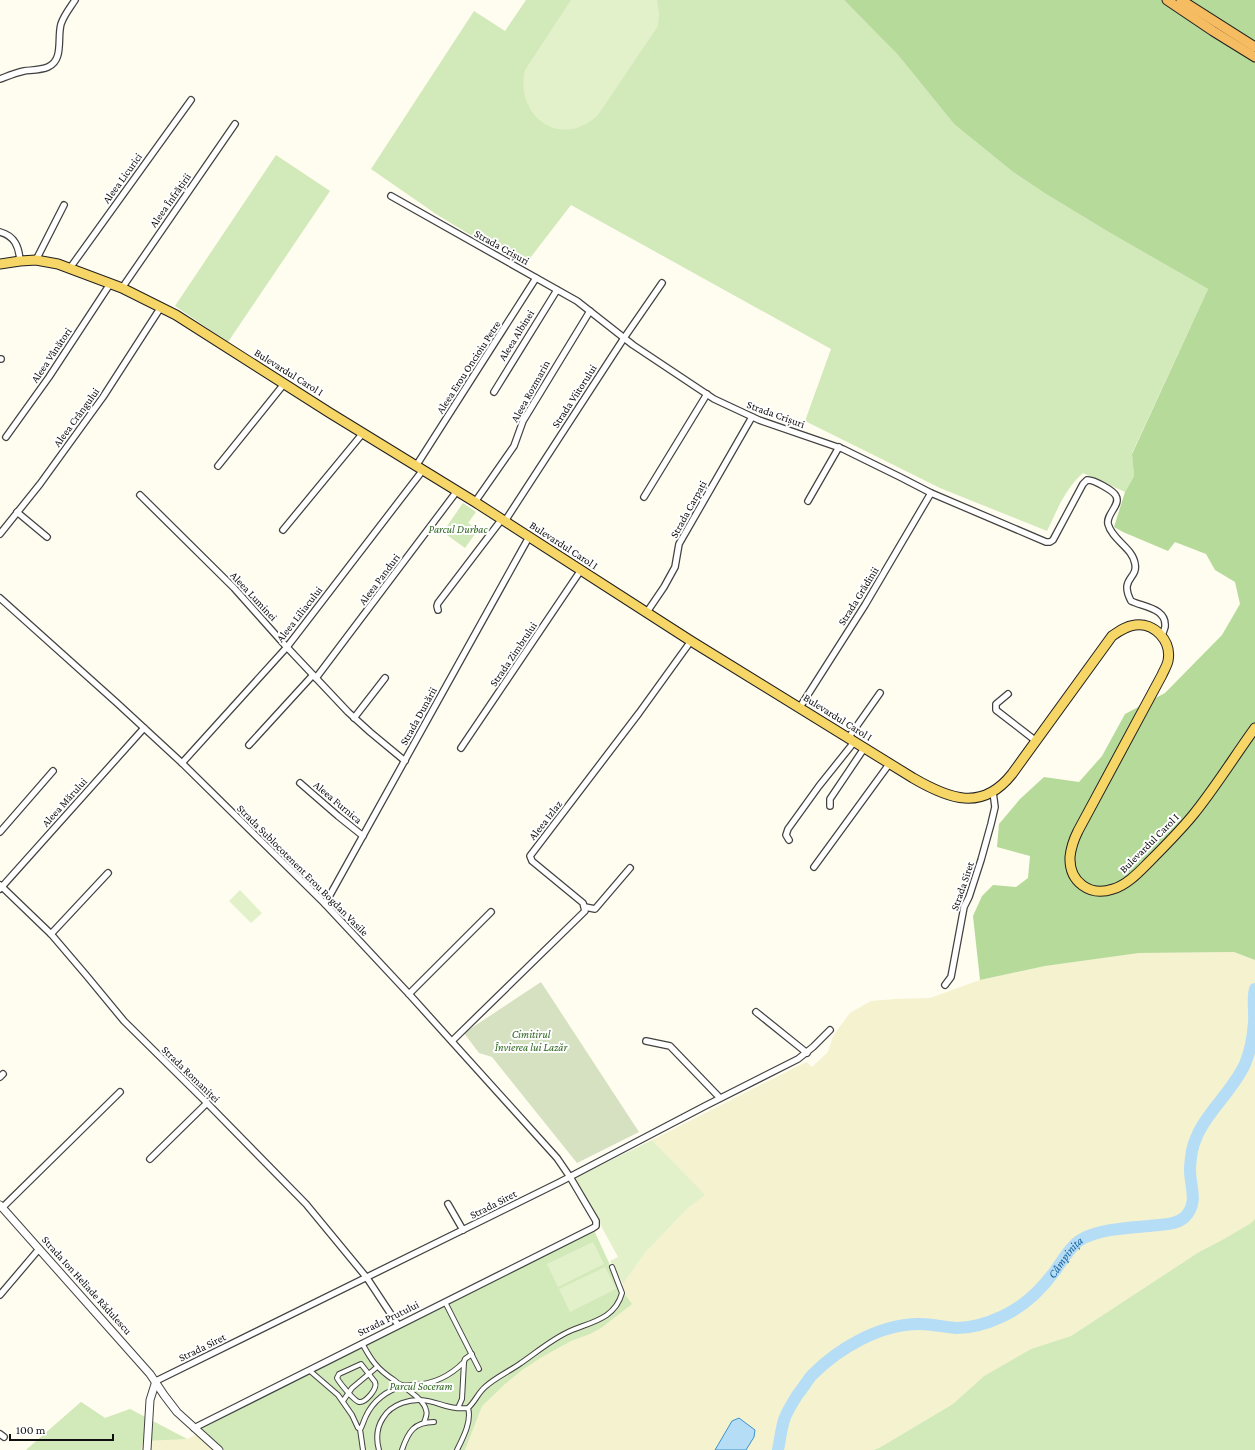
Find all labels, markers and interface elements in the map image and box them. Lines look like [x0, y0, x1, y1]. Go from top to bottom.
street label: Aleea Licurici [100, 151, 144, 205]
street label: Aleea Înfrățirii [147, 170, 195, 231]
street label: Strada Crișuri [472, 227, 532, 269]
street label: Aleea Albinei [496, 307, 536, 362]
street label: Aleea Erou Oncioiu Petre [433, 318, 503, 416]
street label: Aleea Vânători [28, 325, 74, 385]
street label: Bulevardul Carol I [252, 346, 326, 398]
street label: Aleea Rozmarin [508, 358, 552, 424]
street label: Strada Viitorului [549, 362, 599, 430]
street label: Aleea Crângului [51, 385, 102, 449]
street label: Strada Crișuri [745, 398, 807, 432]
street label: Strada Carpați [667, 478, 710, 541]
street label: Bulevardul Carol I [528, 519, 600, 571]
park label: Parcul Durbac [429, 523, 488, 535]
street label: Aleea Panduri [356, 551, 402, 607]
street label: Strada Grădinii [835, 564, 881, 627]
street label: Aleea Luminei [228, 569, 280, 623]
street label: Aleea Liliacului [274, 584, 324, 644]
street label: Strada Zimbrului [487, 619, 539, 688]
street label: Strada Dunării [397, 685, 439, 747]
street label: Bulevardul Carol I [801, 691, 875, 743]
street label: Aleea Mărului [39, 775, 89, 829]
street label: Aleea Furnica [311, 778, 365, 826]
street label: Aleea Izlaz [526, 798, 564, 842]
street label: Strada Sublocotenent Erou Bogdan Vasile [234, 802, 371, 939]
street label: Bulevardul Carol I [1117, 811, 1181, 875]
street label: Strada Siret [948, 860, 976, 912]
park label: Cimitirul Învierea lui Lazăr [495, 1028, 569, 1053]
street label: Strada Romaniței [158, 1043, 223, 1106]
street label: Strada Siret [468, 1187, 519, 1221]
street label: Strada Ion Heliade Rădulescu [40, 1233, 134, 1337]
water label: Câmpinița [1045, 1233, 1086, 1281]
street label: Strada Prutului [355, 1298, 421, 1338]
street label: Strada Siret [177, 1330, 228, 1364]
park label: Parcul Soceram [390, 1380, 452, 1392]
scale bar [10, 1416, 113, 1442]
text: 100 m [16, 1423, 46, 1437]

